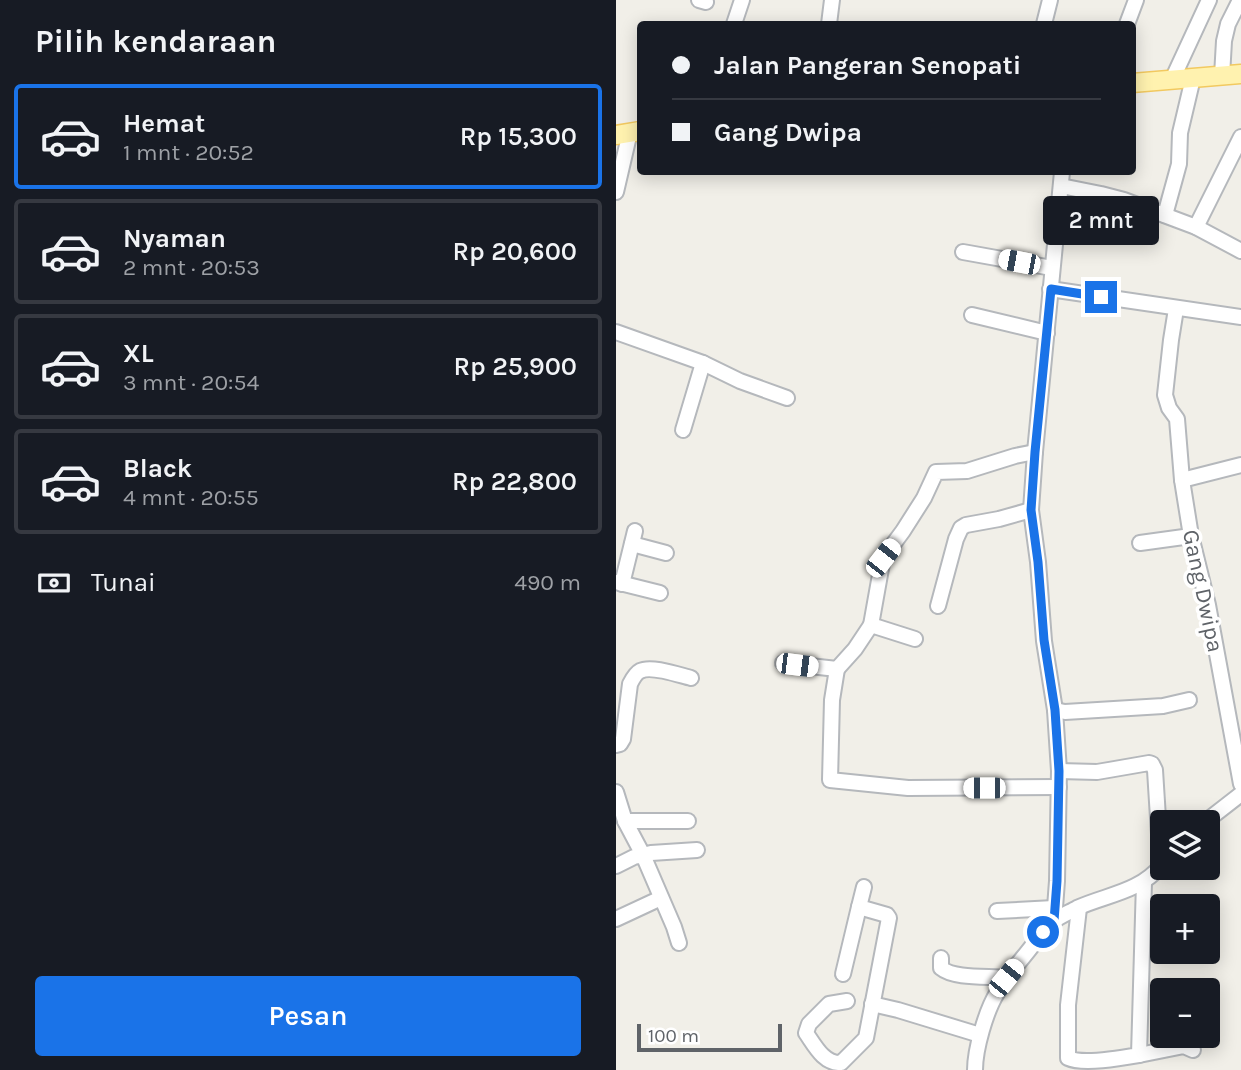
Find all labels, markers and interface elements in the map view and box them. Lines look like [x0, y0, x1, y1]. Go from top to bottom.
text: Pilih kendaraan [35, 23, 276, 60]
text: Jalan Pangeran Senopati [714, 50, 1021, 81]
icon: car [39, 105, 102, 168]
text: Hemat [123, 108, 205, 139]
text: Gang Dwipa [714, 117, 862, 148]
text: Rp 15,300 [460, 121, 577, 152]
text: 1 mnt · 20:52 [123, 139, 254, 166]
callout: 2 mnt [1043, 196, 1159, 244]
text: 2 mnt [1069, 207, 1133, 234]
icon: car [39, 220, 102, 283]
text: Nyaman [123, 223, 226, 254]
text: Rp 20,600 [452, 236, 577, 267]
car [997, 248, 1042, 276]
text: 2 mnt · 20:53 [123, 254, 260, 281]
route end [1085, 281, 1117, 313]
icon: car [39, 335, 102, 398]
text: XL [123, 338, 154, 369]
text: Rp 25,900 [454, 351, 577, 382]
text: 3 mnt · 20:54 [123, 369, 259, 396]
icon: car [39, 450, 102, 513]
text: Black [123, 453, 192, 484]
text: Rp 22,800 [452, 466, 577, 497]
text: 4 mnt · 20:55 [123, 484, 259, 511]
street label: Gang Dwipa [1177, 527, 1229, 655]
car [862, 535, 905, 581]
icon: cash [35, 564, 73, 602]
text: Tunai [91, 567, 156, 598]
text: 490 m [514, 569, 581, 596]
car [775, 652, 820, 678]
car [964, 778, 1006, 799]
map controls [1150, 810, 1220, 1048]
button: layers [1150, 810, 1220, 880]
button: + [1150, 894, 1220, 964]
route start [1027, 916, 1059, 948]
car [985, 955, 1028, 1001]
button: Pesan [35, 976, 581, 1056]
button: − [1150, 978, 1220, 1048]
scale bar [637, 1021, 782, 1053]
text: 100 m [648, 1025, 699, 1047]

